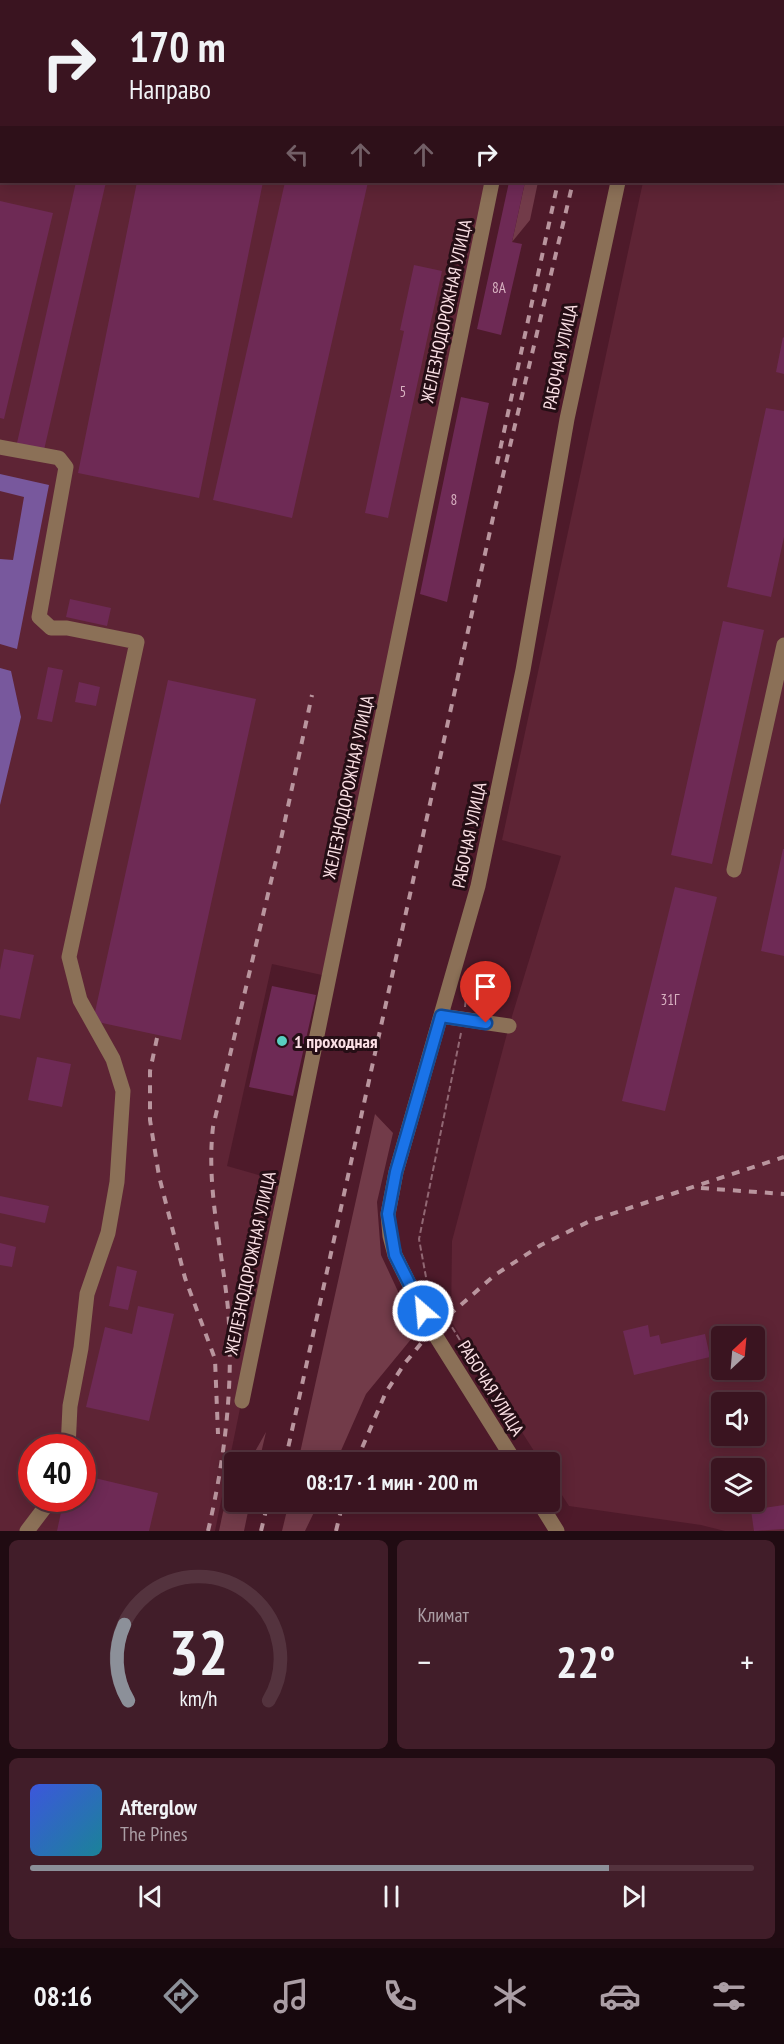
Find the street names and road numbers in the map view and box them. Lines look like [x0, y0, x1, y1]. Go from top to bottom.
street label: ЖЕЛЕЗНОДОРОЖНАЯ УЛИЦА [415, 217, 477, 406]
street label: РАБОЧАЯ УЛИЦА [538, 301, 583, 412]
street label: ЖЕЛЕЗНОДОРОЖНАЯ УЛИЦА [317, 693, 379, 882]
street label: РАБОЧАЯ УЛИЦА [447, 779, 492, 890]
street label: ЖЕЛЕЗНОДОРОЖНАЯ УЛИЦА [219, 1169, 281, 1358]
street label: РАБОЧАЯ УЛИЦА [453, 1336, 530, 1440]

